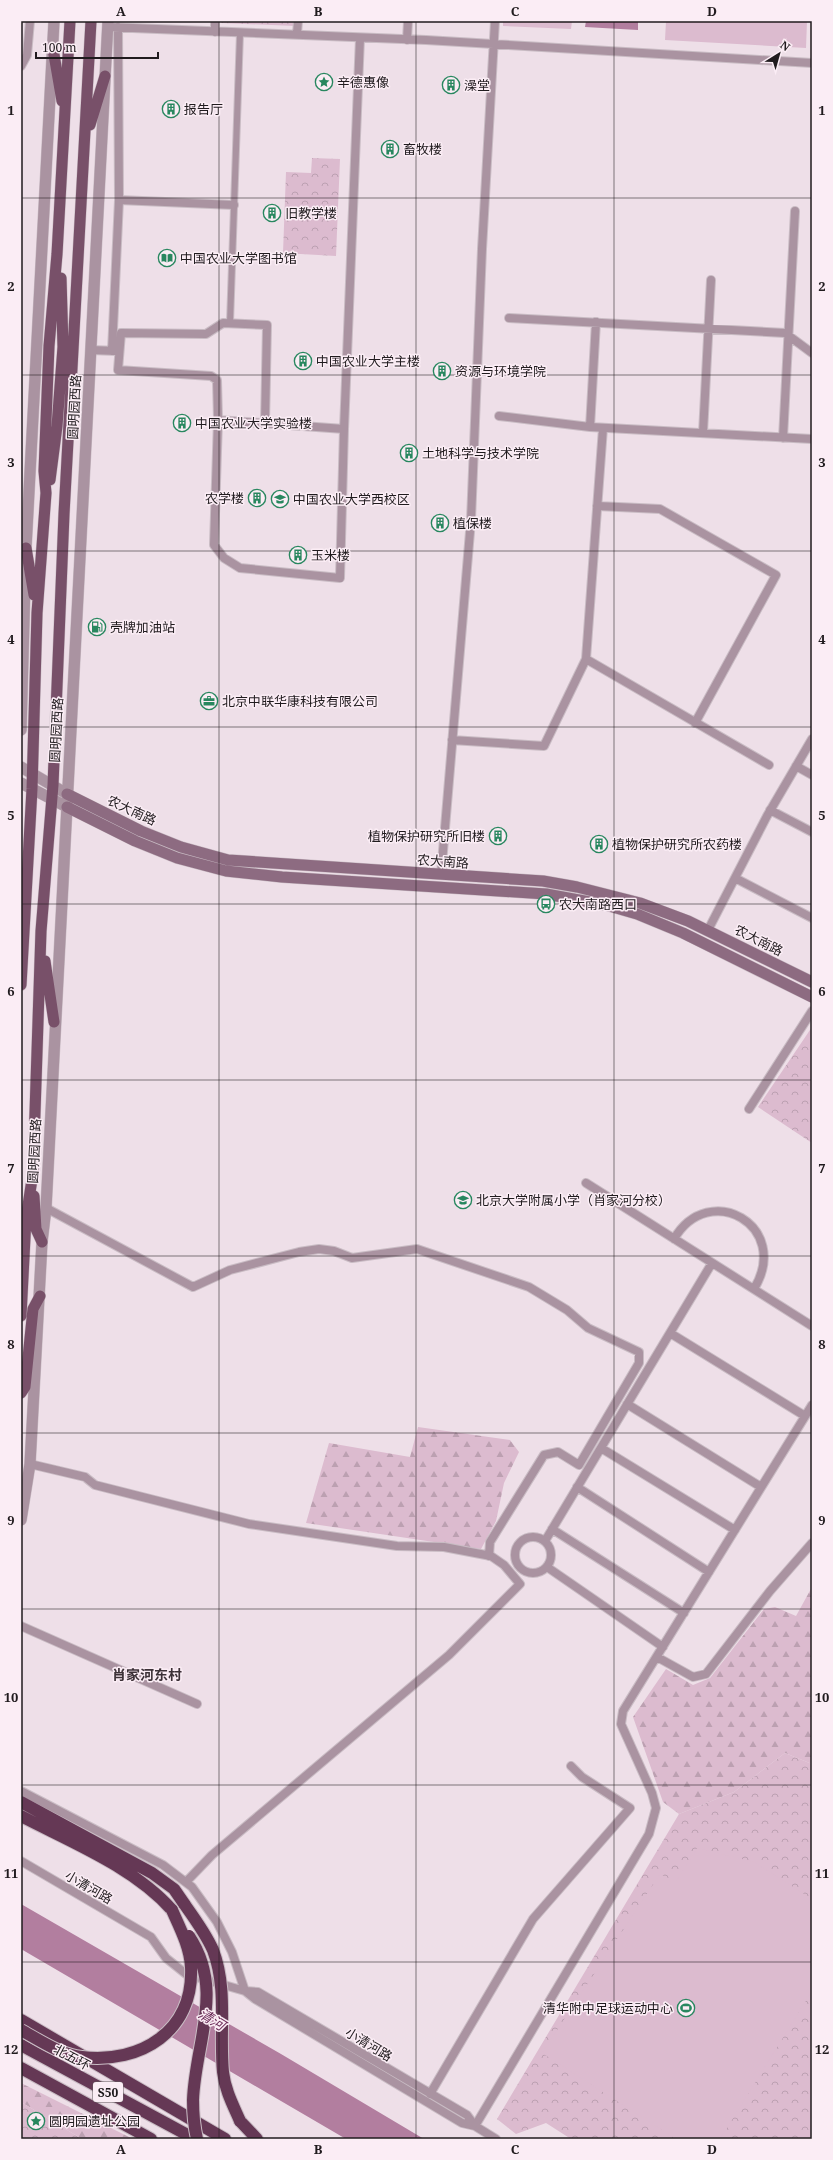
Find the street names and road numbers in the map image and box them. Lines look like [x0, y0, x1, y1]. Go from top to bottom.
street label: 圆明园西路 [63, 374, 85, 440]
street label: 圆明园西路 [45, 697, 67, 763]
street label: 农大南路 [105, 791, 159, 829]
street label: 农大南路 [416, 850, 470, 872]
street label: 农大南路 [732, 920, 786, 960]
street label: 圆明园西路 [23, 1118, 45, 1184]
street label: 小清河路 [62, 1866, 116, 1908]
street label: 小清河路 [342, 2023, 396, 2065]
street label: 北五环 [51, 2040, 93, 2074]
road number: S50 [93, 2082, 123, 2102]

